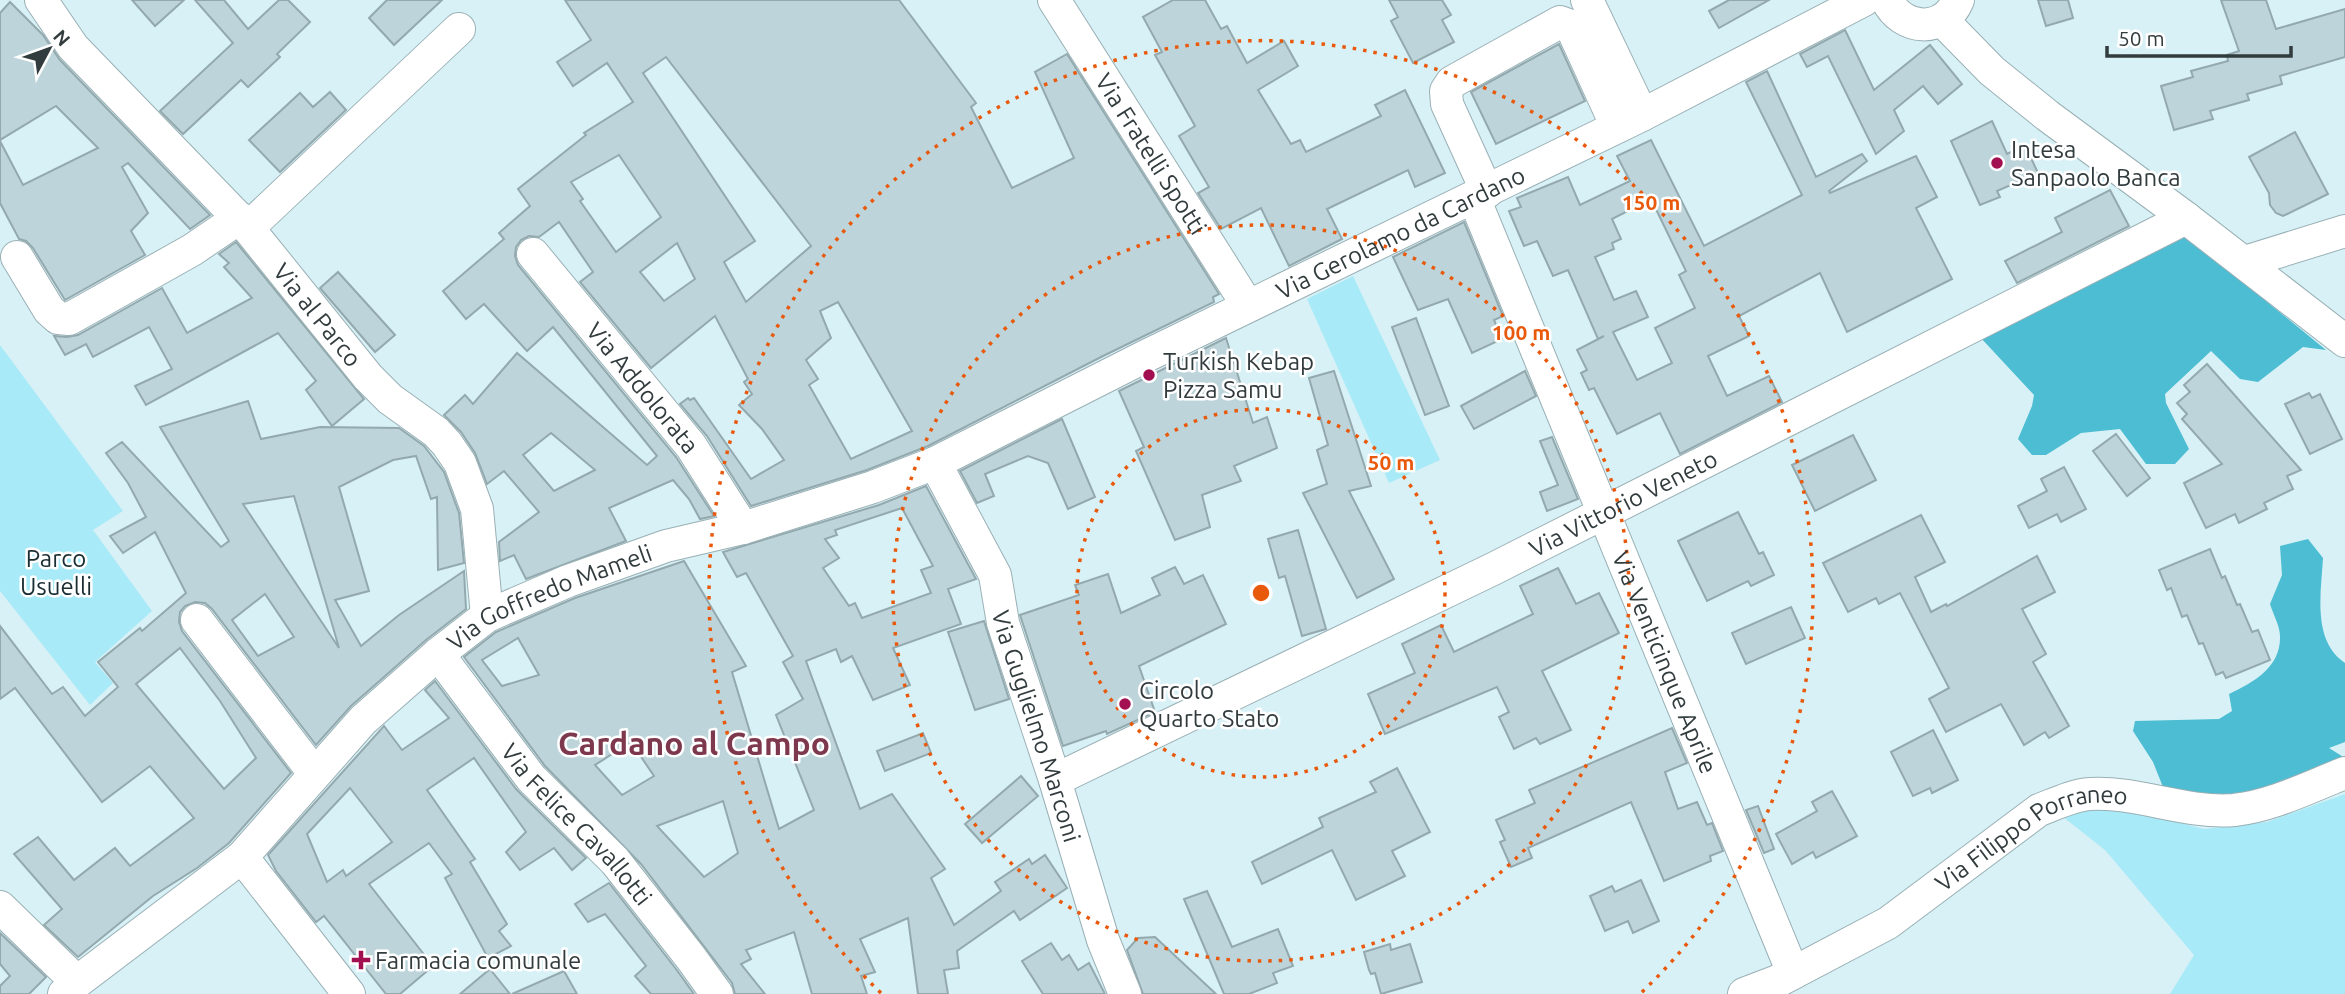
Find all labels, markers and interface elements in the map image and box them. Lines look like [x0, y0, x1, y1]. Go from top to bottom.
north arrow [14, 14, 84, 84]
scale bar [2107, 14, 2291, 58]
text: N [49, 25, 75, 50]
text: 50 m [2118, 26, 2165, 50]
street label: Via Fratelli Spotti [1090, 68, 1212, 239]
place label: Intesa Sanpaolo Banca [2011, 136, 2181, 191]
marker: Intesa Sanpaolo Banca [1989, 155, 2005, 171]
street label: Via Gerolamo da Cardano [1272, 161, 1529, 304]
text: 150 m [1622, 190, 1680, 214]
street label: Via al Parco [268, 258, 367, 372]
street label: Via Addolorata [581, 317, 704, 458]
text: 100 m [1492, 320, 1550, 344]
place label: Turkish Kebap Pizza Samu [1163, 348, 1314, 403]
marker: Turkish Kebap Pizza Samu [1141, 367, 1157, 383]
street label: Via Vittorio Veneto [1525, 444, 1722, 562]
text: 50 m [1368, 450, 1414, 474]
street label: Via Goffredo Mameli [442, 539, 655, 655]
park label: Parco Usuelli [20, 545, 92, 600]
street label: Via Venticinque Aprile [1607, 547, 1723, 777]
centre of rings [1249, 581, 1273, 605]
street label: Via Guglielmo Marconi [988, 608, 1086, 845]
place label: Circolo Quarto Stato [1139, 677, 1279, 732]
marker: Circolo Quarto Stato [1117, 696, 1133, 712]
district label: Cardano al Campo [558, 725, 830, 761]
street label: Via Felice Cavallotti [496, 738, 658, 910]
street label: Via Filippo Porraneo [1930, 780, 2129, 896]
place label: Farmacia comunale [375, 947, 581, 974]
marker: Farmacia comunale [353, 952, 369, 968]

